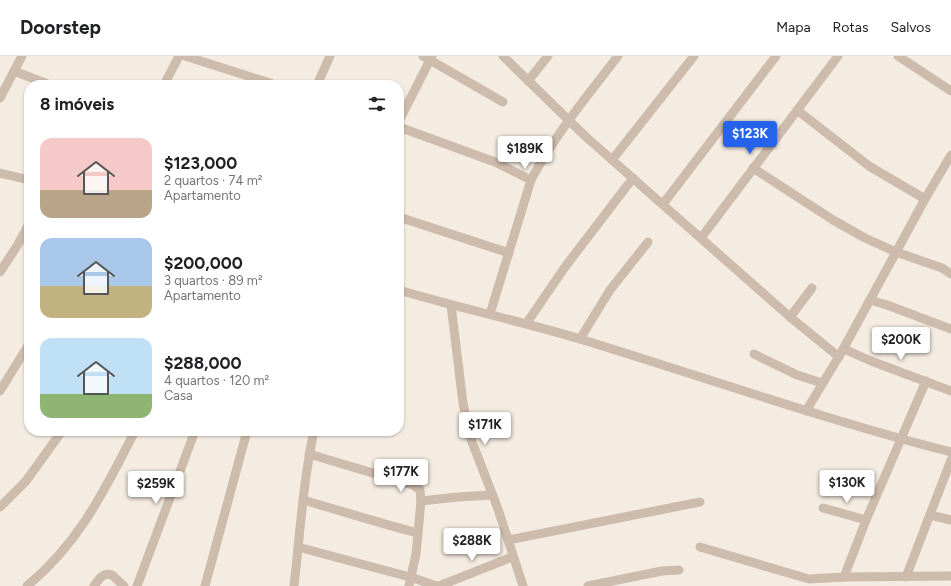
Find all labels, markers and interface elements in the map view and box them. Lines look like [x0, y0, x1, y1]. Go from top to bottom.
text: Doorstep [20, 16, 101, 39]
text: Mapa [776, 19, 811, 36]
text: Rotas [833, 19, 868, 36]
text: Salvos [890, 19, 931, 36]
icon: filters [366, 93, 388, 115]
text: 8 imóveis [40, 94, 114, 114]
pin: $123K [722, 121, 778, 155]
text: $123K [732, 126, 768, 141]
pin: $189K [497, 136, 553, 170]
text: $189K [507, 141, 543, 156]
text: $123,000 [164, 153, 237, 173]
icon: home [72, 154, 120, 202]
text: 2 quartos · 74 m² [164, 173, 263, 188]
text: Apartamento [164, 188, 241, 203]
text: $200,000 [164, 253, 243, 273]
icon: home [72, 254, 120, 302]
text: 3 quartos · 89 m² [164, 273, 263, 288]
text: Apartamento [164, 288, 241, 303]
pin: $200K [873, 327, 929, 361]
text: $200K [881, 332, 921, 347]
text: $288,000 [164, 353, 242, 373]
icon: home [72, 354, 120, 402]
text: 4 quartos · 120 m² [164, 373, 269, 388]
text: Casa [164, 388, 193, 403]
pin: $171K [457, 412, 513, 446]
text: $171K [468, 417, 502, 432]
pin: $177K [373, 459, 429, 493]
text: $177K [383, 464, 419, 479]
pin: $130K [819, 470, 875, 504]
pin: $259K [128, 471, 184, 505]
text: $130K [829, 475, 866, 490]
text: $259K [137, 476, 175, 491]
pin: $288K [444, 528, 500, 562]
text: $288K [452, 533, 492, 548]

